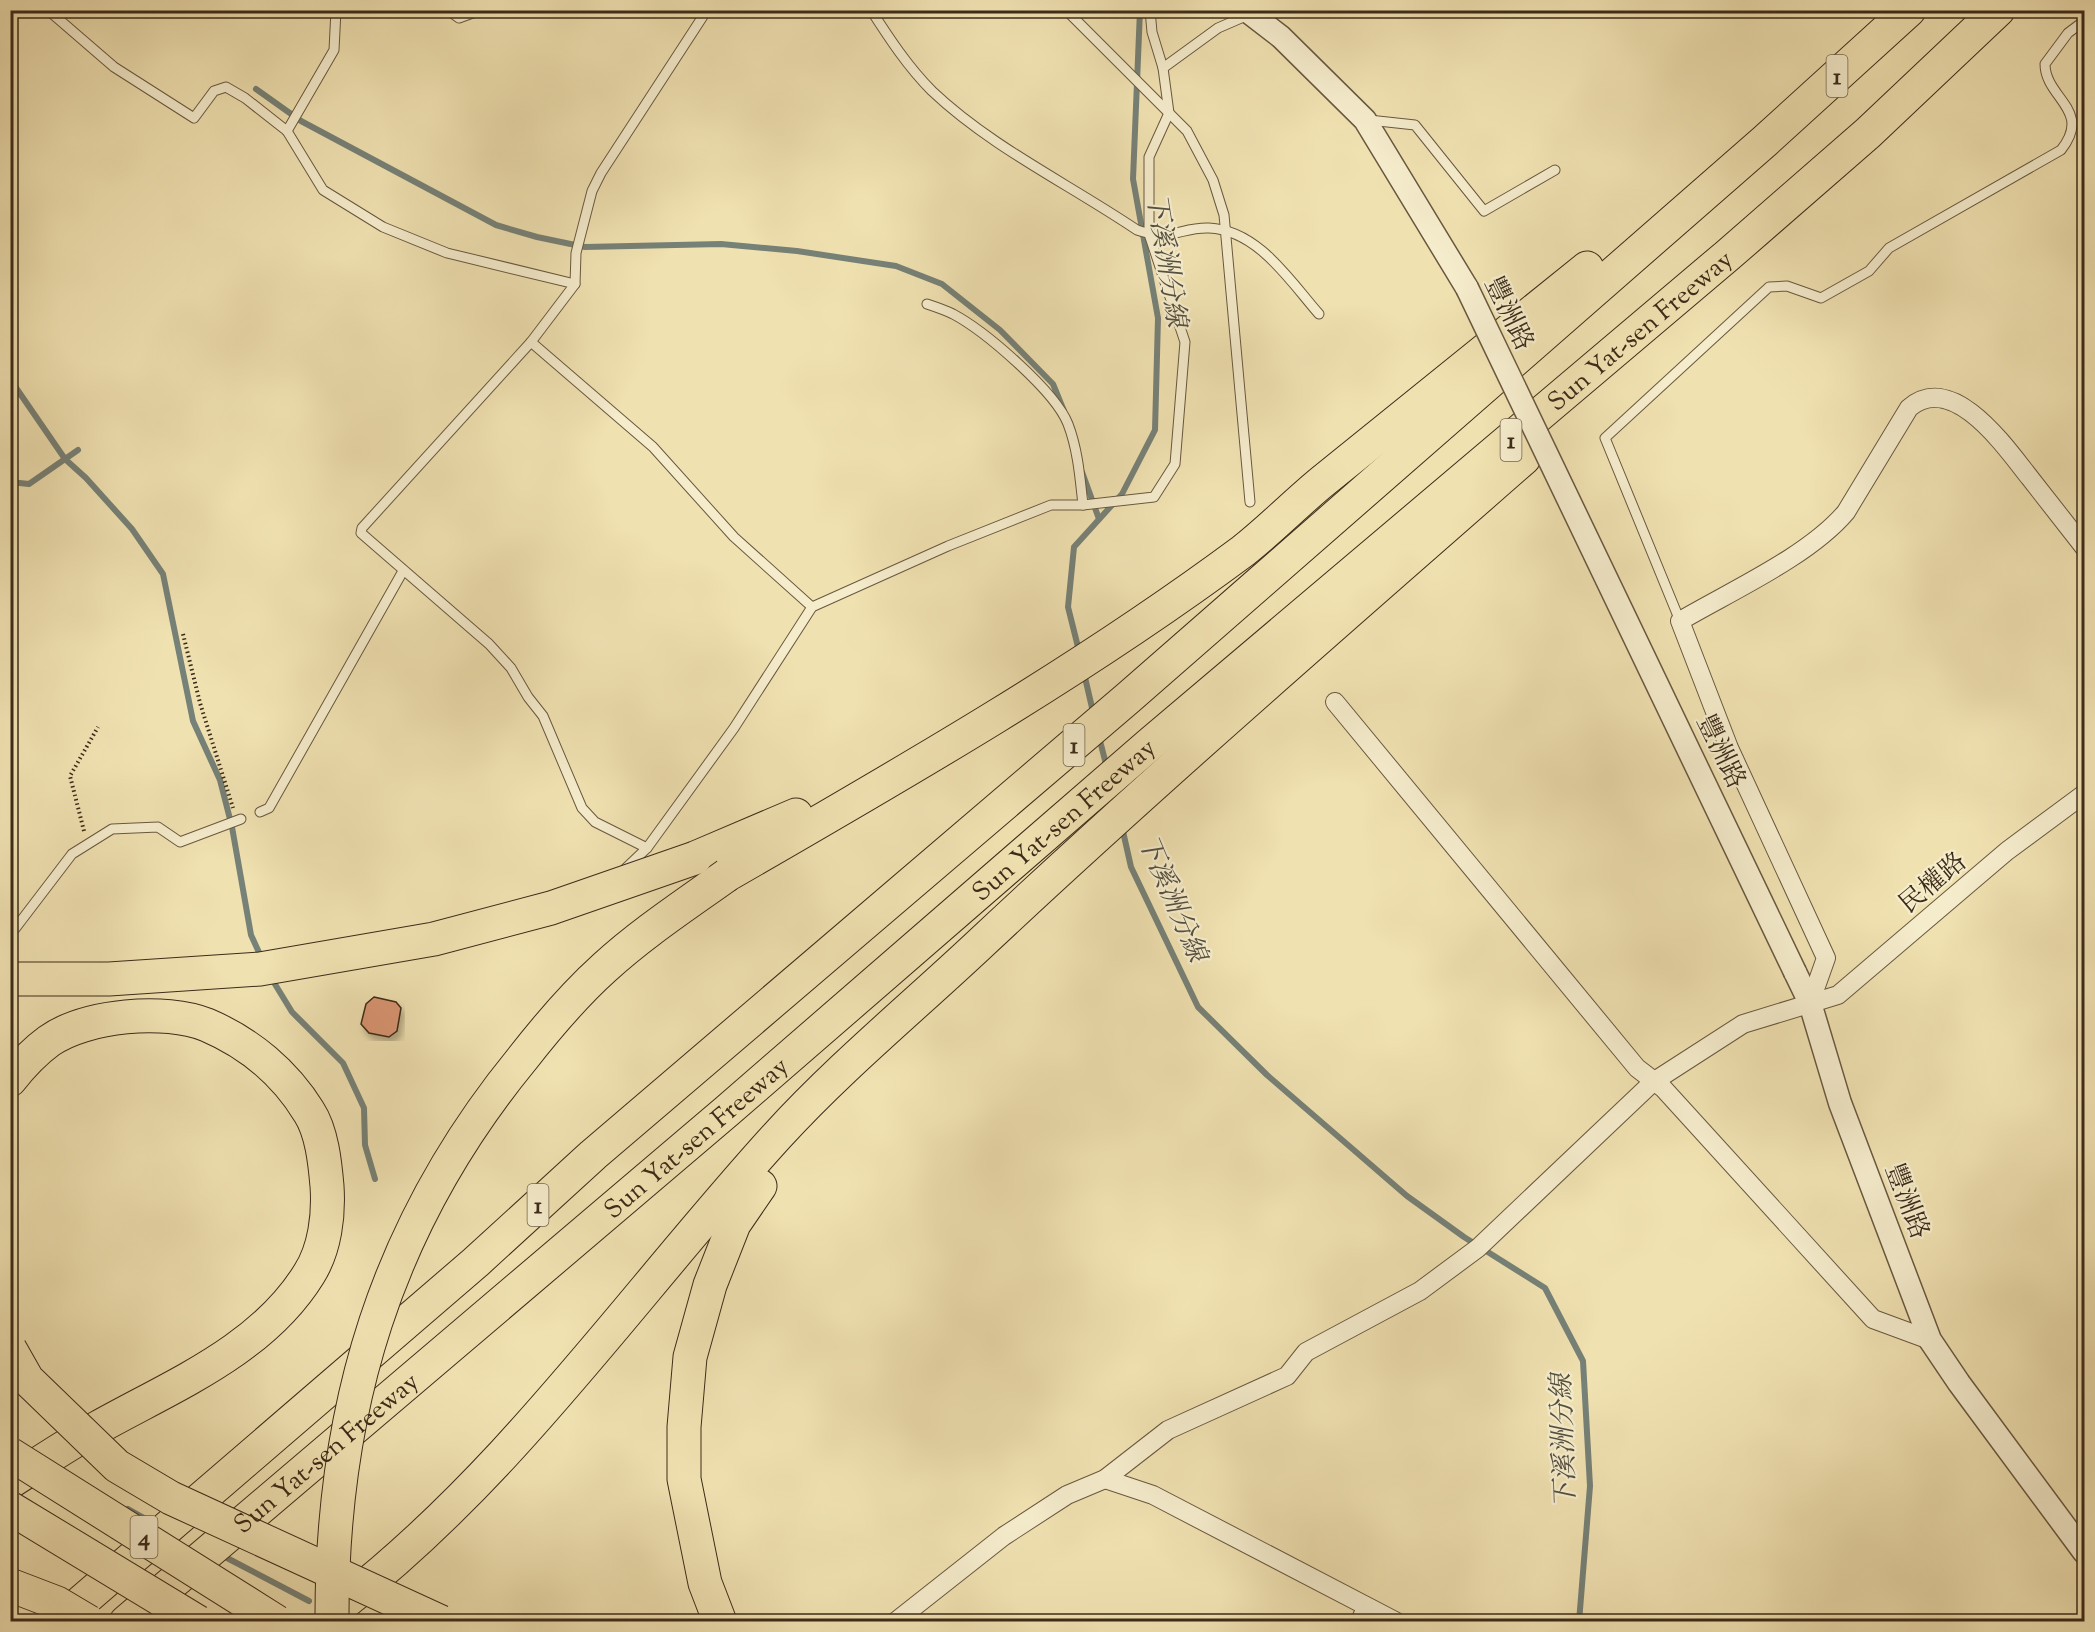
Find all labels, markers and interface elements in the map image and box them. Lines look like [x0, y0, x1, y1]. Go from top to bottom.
road number: 1 [1826, 55, 1848, 97]
water label: 下溪洲分線 [1135, 191, 1195, 333]
street label: Sun Yat-sen Freeway [1540, 243, 1742, 421]
street label: 豐洲路 [1474, 271, 1541, 357]
road number: 1 [1500, 419, 1522, 461]
street label: 豐洲路 [1686, 709, 1753, 795]
road number: 1 [1064, 724, 1084, 766]
street label: Sun Yat-sen Freeway [965, 731, 1165, 911]
water label: 下溪洲分線 [1126, 829, 1216, 971]
street label: 民權路 [1892, 845, 1975, 923]
street label: Sun Yat-sen Freeway [597, 1049, 798, 1229]
street label: 豐洲路 [1874, 1159, 1937, 1245]
road number: 1 [528, 1184, 548, 1226]
street label: Sun Yat-sen Freeway [227, 1365, 428, 1544]
water label: 下溪洲分線 [1544, 1370, 1587, 1509]
road number: 4 [130, 1516, 158, 1558]

